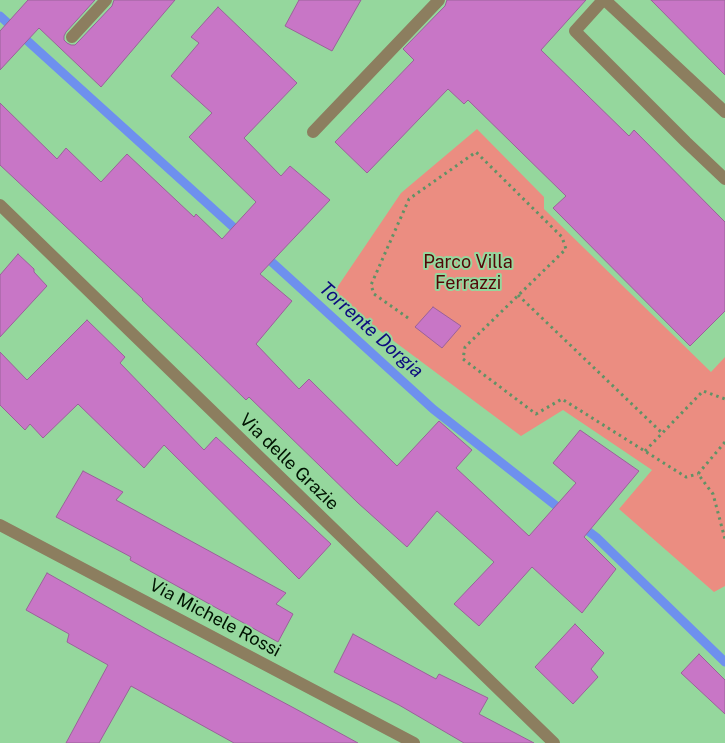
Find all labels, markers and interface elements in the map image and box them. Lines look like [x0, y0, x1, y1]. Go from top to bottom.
park label: Parco Villa Ferrazzi [423, 251, 513, 294]
water label: Torrente Dorgia [314, 277, 428, 383]
street label: Via delle Grazie [235, 409, 343, 515]
street label: Via Michele Rossi [146, 574, 284, 662]

